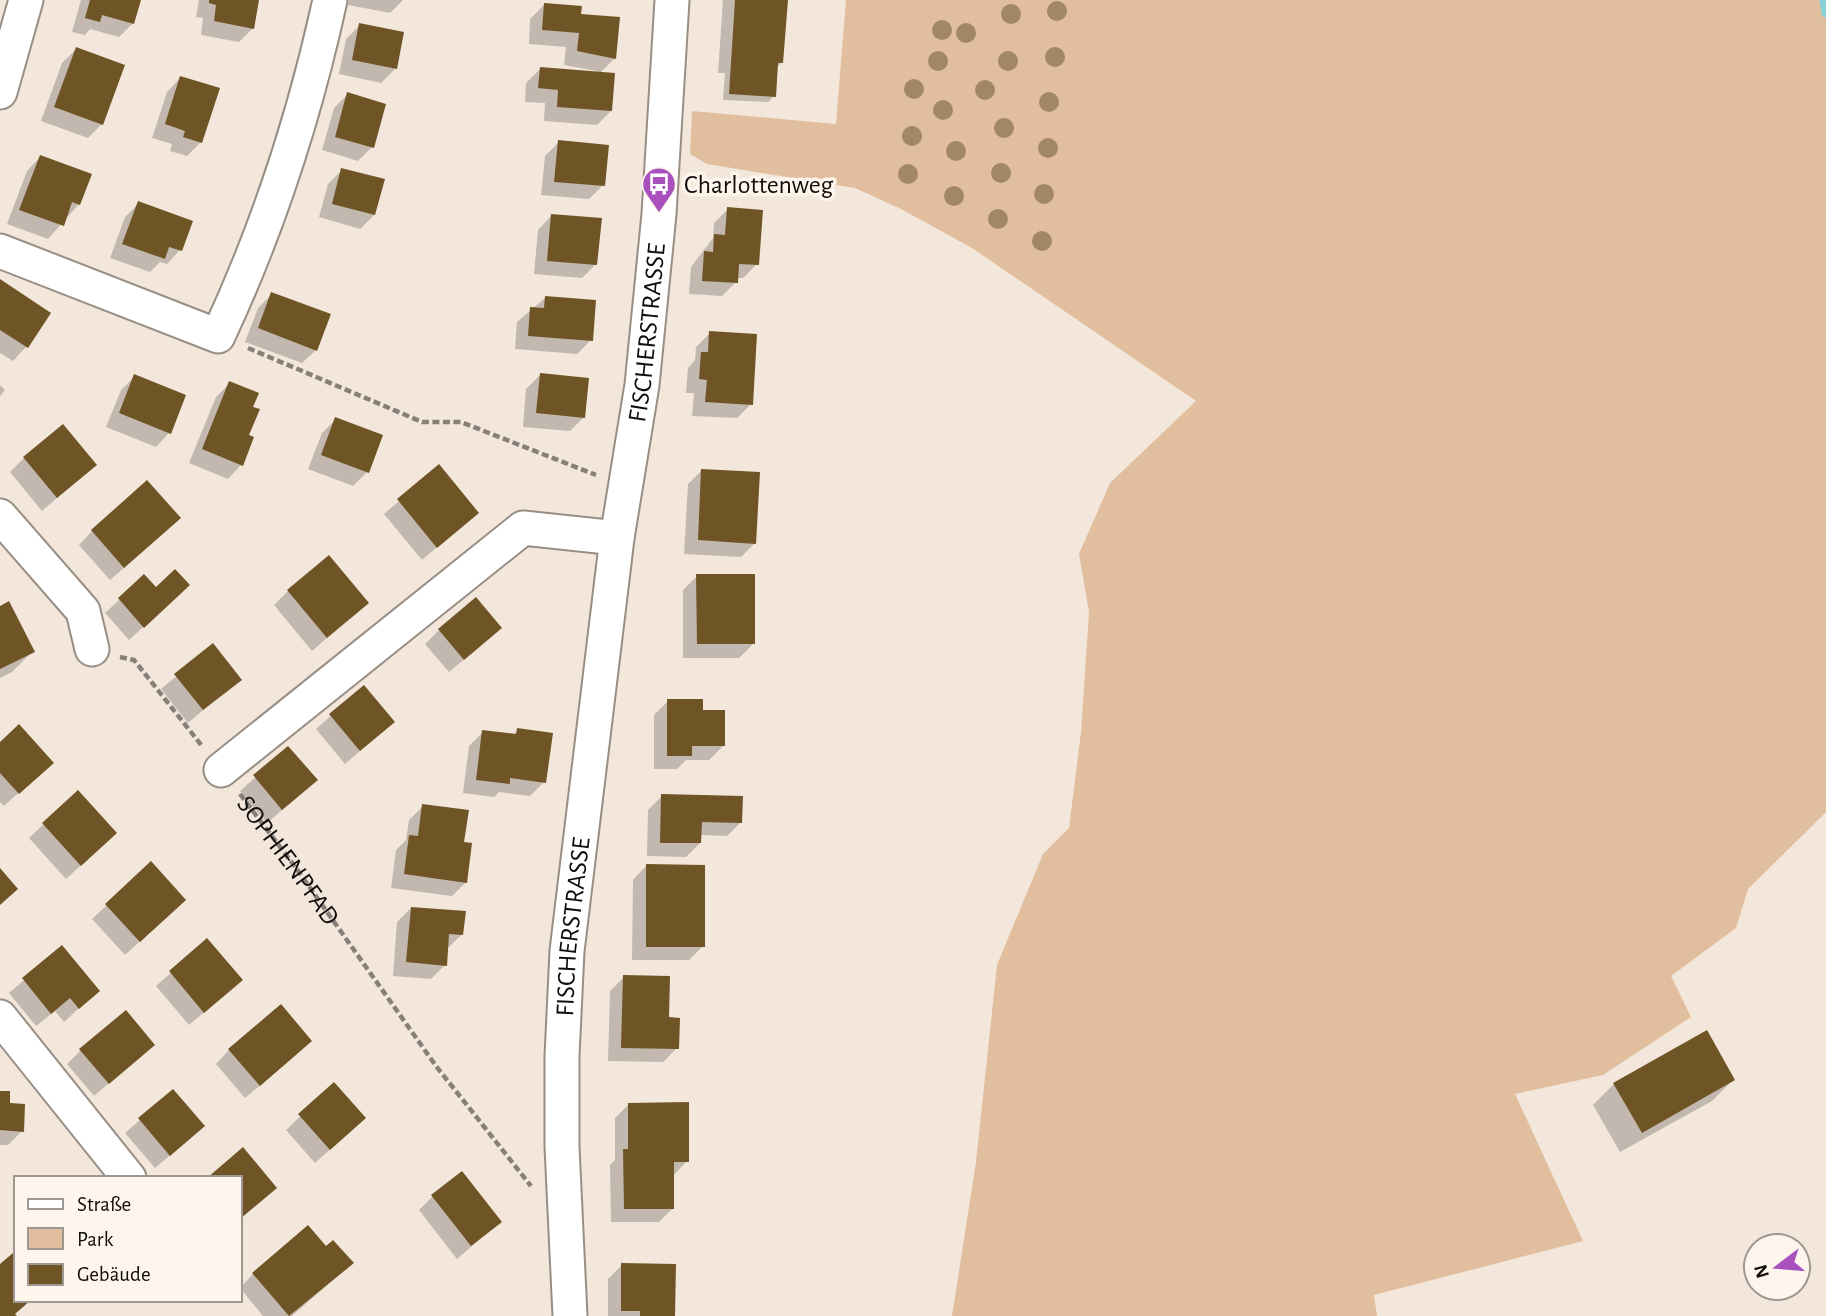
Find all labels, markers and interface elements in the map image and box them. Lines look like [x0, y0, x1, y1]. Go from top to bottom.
bus stop icon: Charlottenweg [640, 165, 678, 214]
place label: Charlottenweg [684, 172, 833, 198]
street label: FISCHERSTRASSE [624, 242, 670, 424]
street label: SOPHIENPFAD [232, 791, 344, 930]
street label: FISCHERSTRASSE [552, 836, 595, 1017]
legend [14, 1176, 242, 1302]
text: Straße [77, 1194, 131, 1215]
text: Park [77, 1229, 114, 1250]
north arrow [1742, 1232, 1812, 1302]
text: N [1751, 1262, 1773, 1280]
text: Gebäude [77, 1264, 151, 1285]

